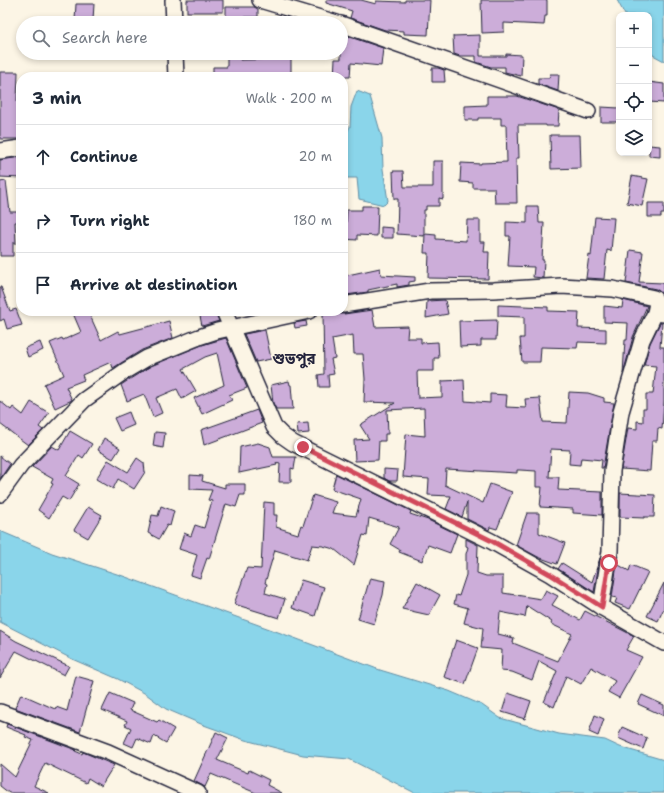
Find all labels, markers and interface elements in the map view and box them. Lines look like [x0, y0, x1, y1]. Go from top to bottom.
map controls [616, 12, 652, 156]
button: + [616, 12, 652, 48]
search box [16, 16, 348, 60]
icon: search [30, 27, 52, 49]
text: Search here [62, 28, 148, 48]
button: − [616, 48, 652, 84]
button: locate [616, 84, 652, 120]
text: 3 min [32, 87, 82, 109]
text: Walk · 200 m [246, 90, 332, 107]
button: layers [616, 120, 652, 156]
icon: ahead [32, 146, 54, 168]
text: Continue [70, 147, 138, 167]
text: 20 m [299, 148, 332, 165]
icon: right [32, 210, 54, 232]
text: Turn right [70, 211, 150, 231]
text: 180 m [293, 212, 332, 229]
icon: arrive [32, 274, 54, 296]
text: Arrive at destination [70, 275, 238, 295]
district label: শুভপুর [272, 349, 317, 369]
route end [294, 438, 312, 456]
route start [600, 554, 618, 572]

